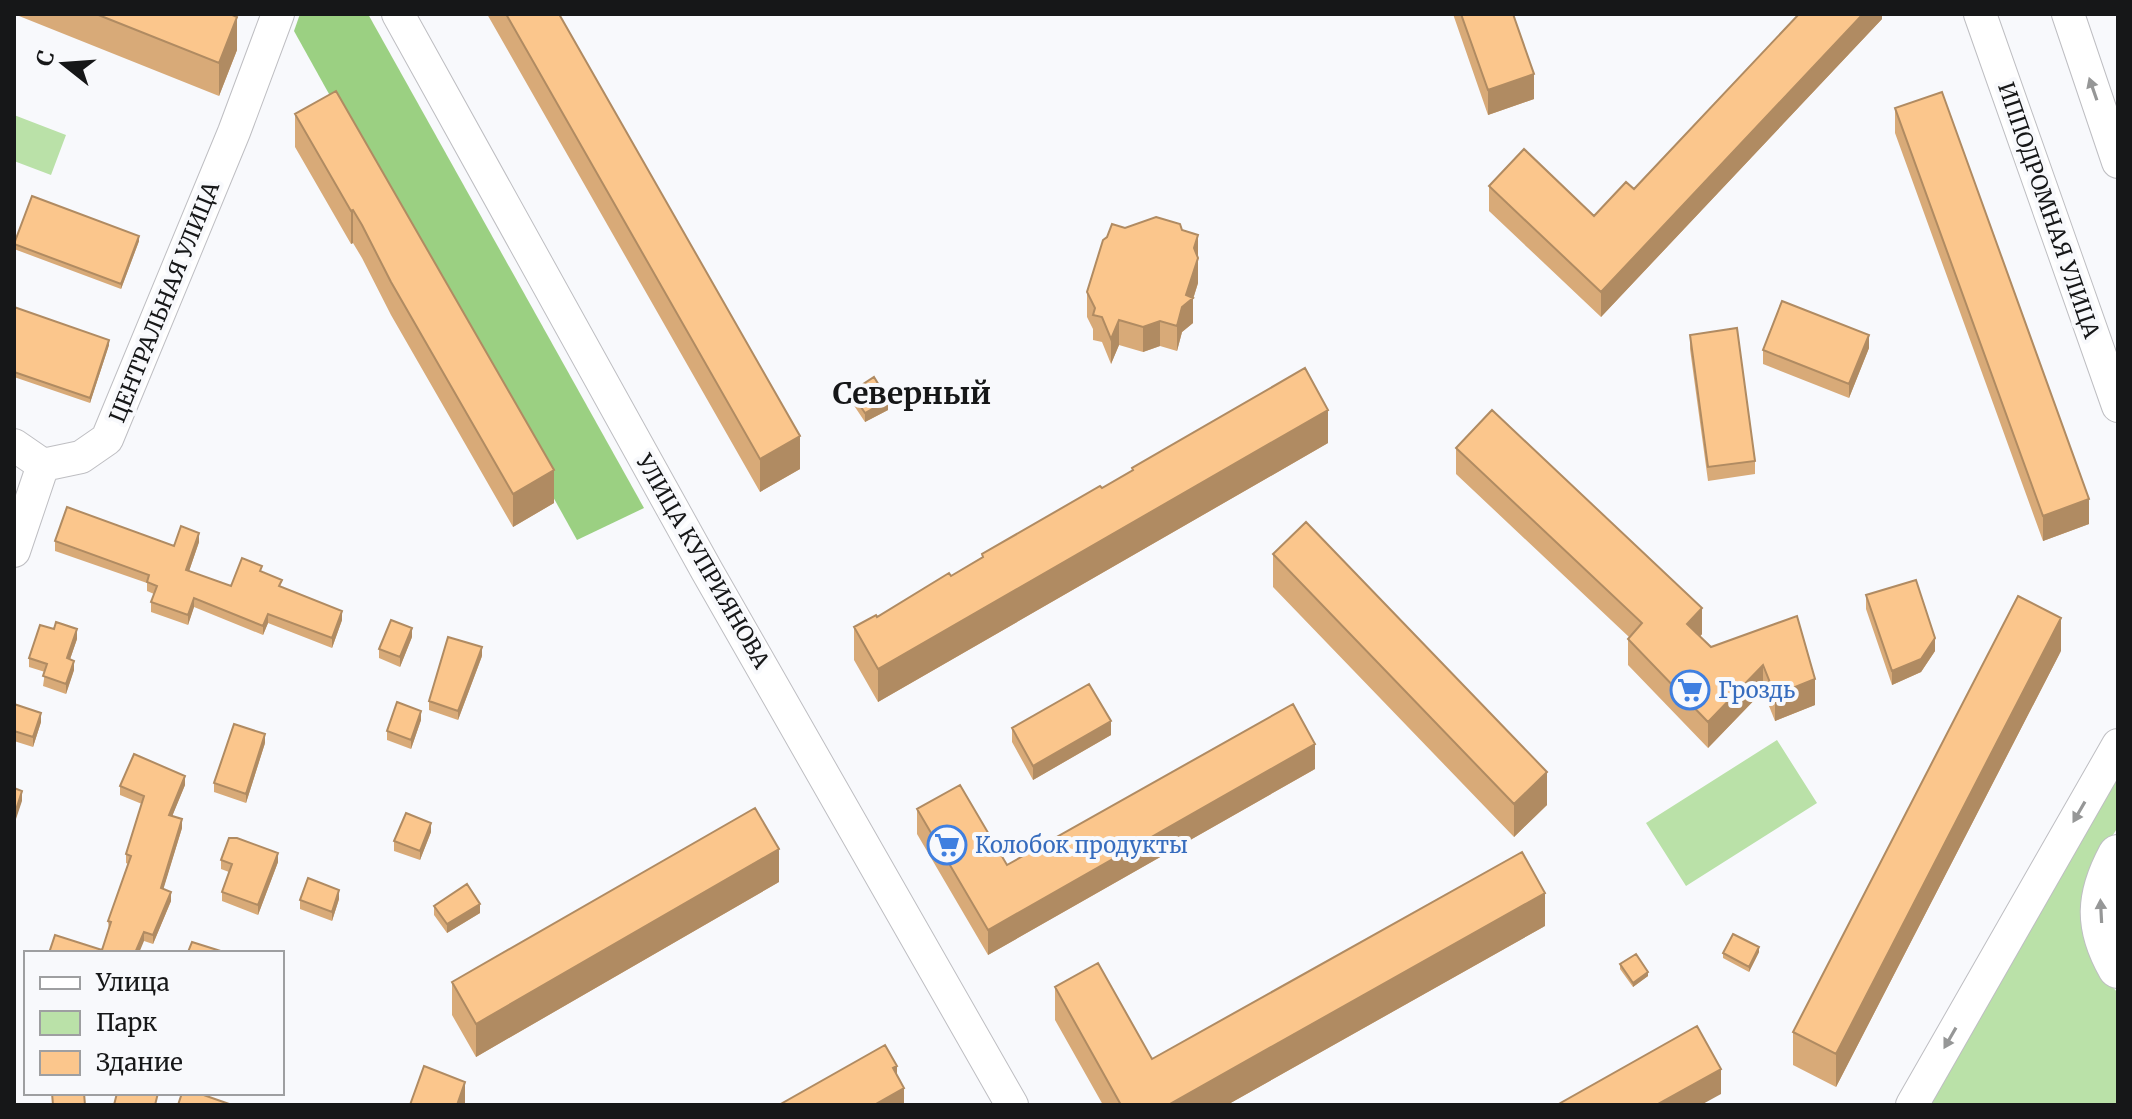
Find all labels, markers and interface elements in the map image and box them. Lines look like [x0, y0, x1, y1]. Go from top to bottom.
north arrow [24, 24, 104, 104]
text: С [29, 47, 60, 69]
one-way arrow [2087, 76, 2099, 100]
street label: ИППОДРОМНАЯ УЛИЦА [1992, 78, 2106, 342]
street label: ЦЕНТРАЛЬНАЯ УЛИЦА [103, 177, 225, 427]
district label: Северный [833, 374, 991, 412]
street label: УЛИЦА КУПРИЯНОВА [630, 448, 776, 674]
supermarket icon: Гроздь [1669, 669, 1711, 711]
place label: Гроздь [1718, 676, 1795, 704]
one-way arrow [2072, 801, 2086, 824]
supermarket icon: Колобок продукты [926, 824, 968, 866]
place label: Колобок продукты [975, 831, 1188, 859]
one-way arrow [2095, 898, 2108, 923]
legend [24, 951, 284, 1095]
text: Улица [95, 967, 170, 998]
text: Парк [96, 1007, 157, 1038]
one-way arrow [1943, 1027, 1957, 1049]
text: Здание [96, 1047, 183, 1078]

